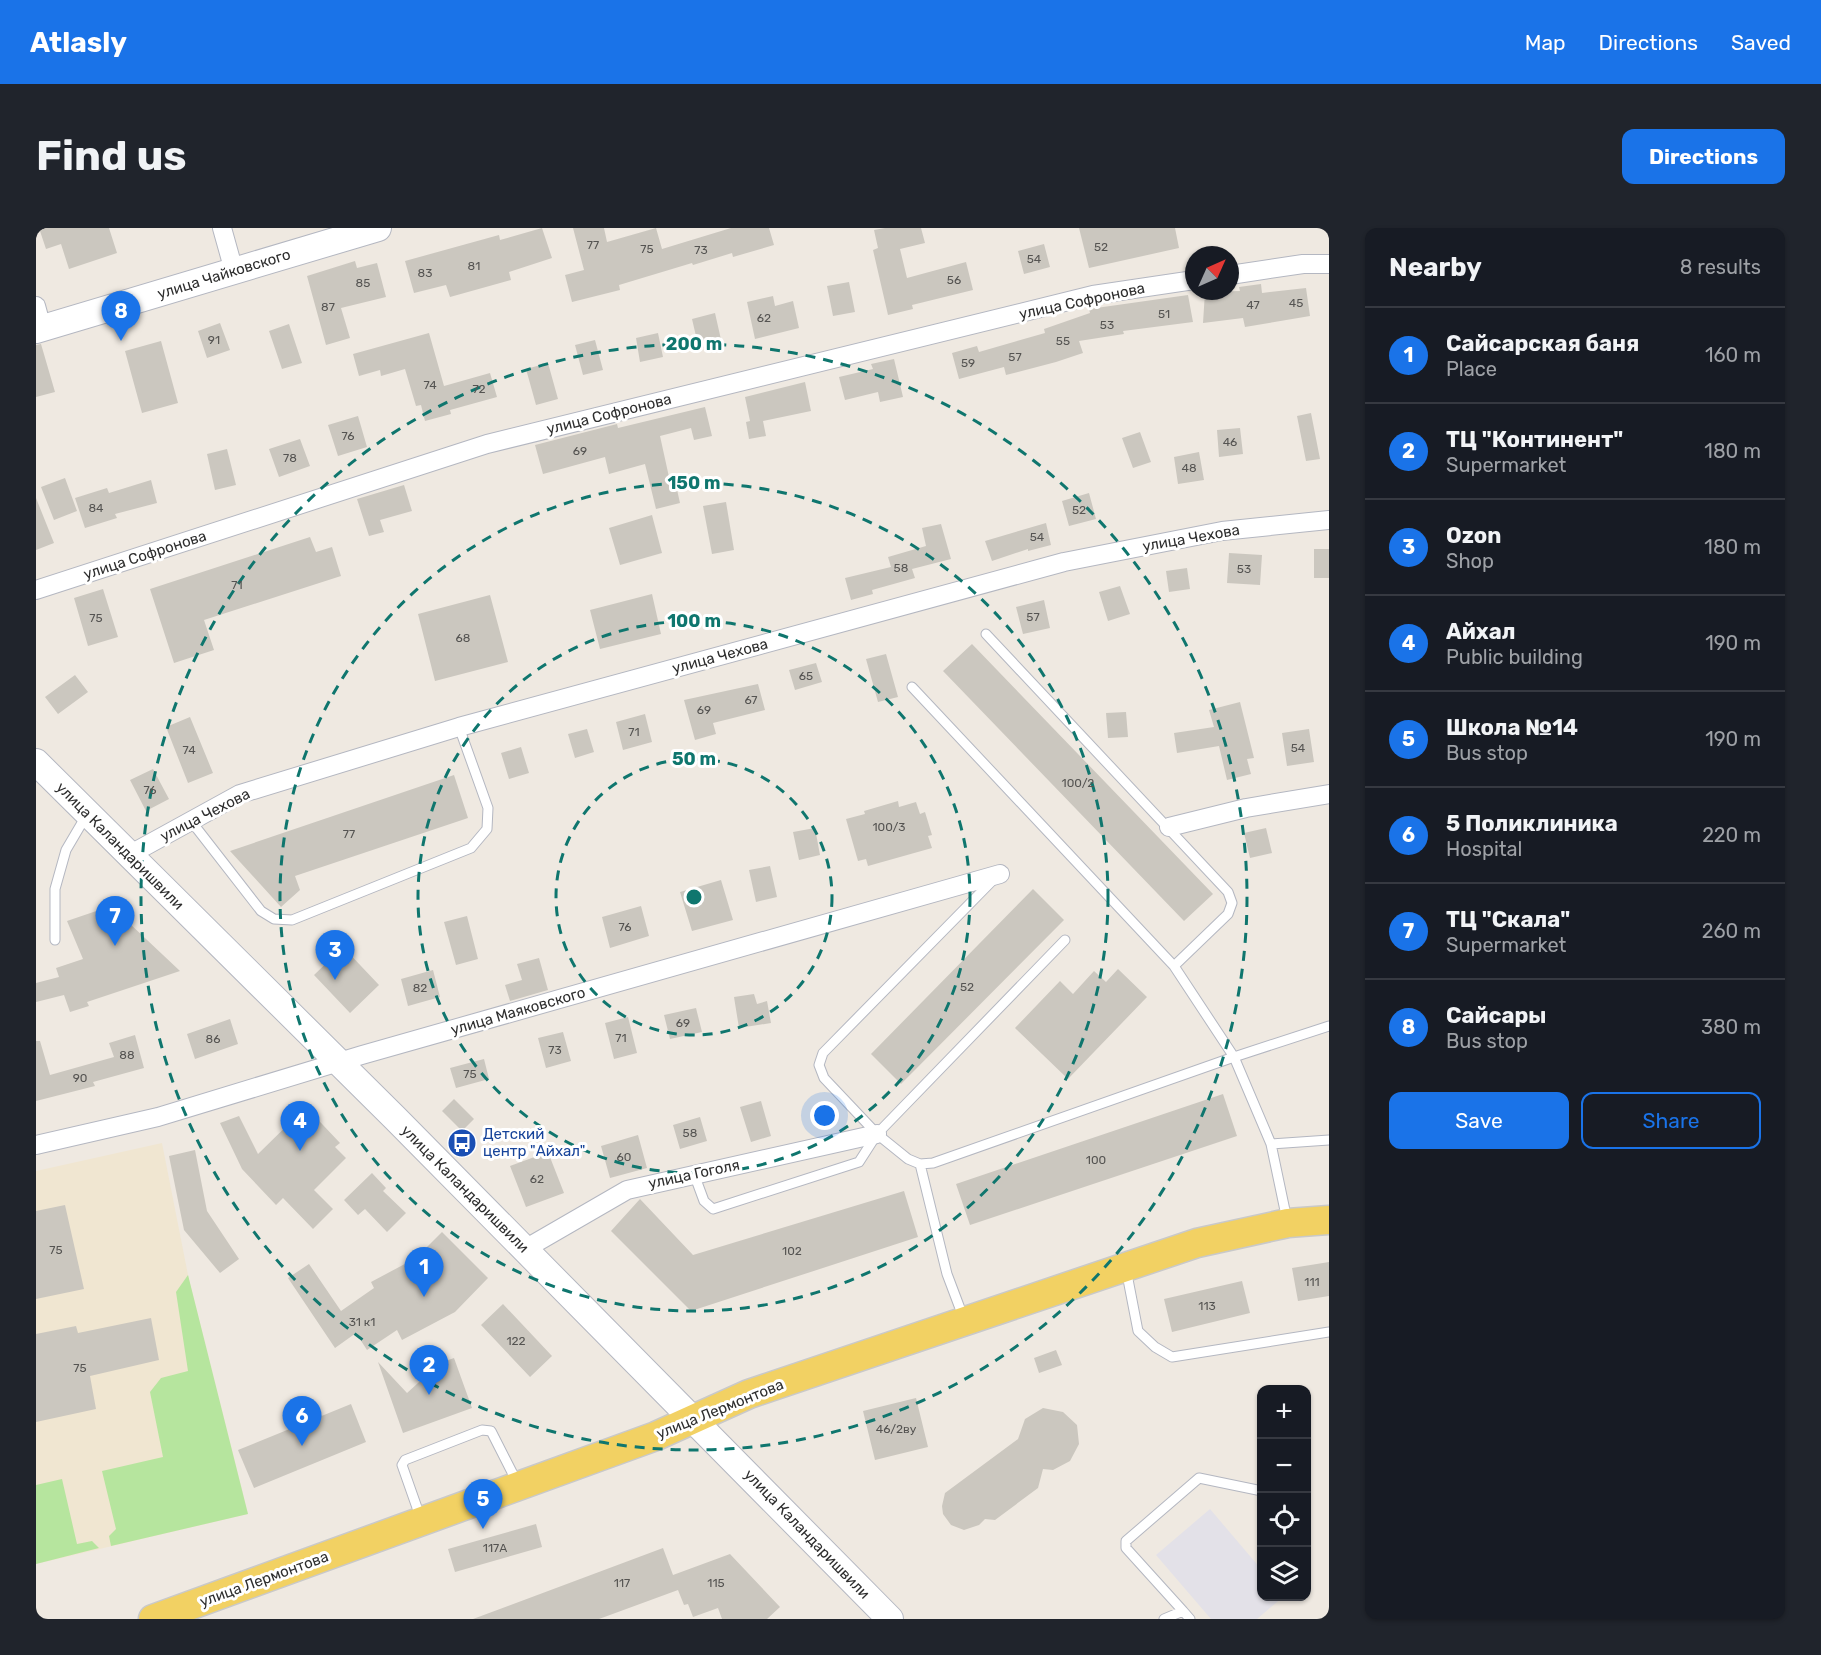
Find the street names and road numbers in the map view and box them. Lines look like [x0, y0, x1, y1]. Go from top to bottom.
street label: улица Чайковского [155, 245, 293, 303]
street label: улица Софронова [1017, 279, 1147, 323]
street label: улица Софронова [545, 390, 673, 438]
street label: улица Чехова [1141, 521, 1241, 555]
street label: улица Софронова [81, 527, 209, 583]
street label: улица Чехова [670, 635, 770, 677]
street label: улица Каландаришвили [52, 778, 188, 914]
street label: улица Чехова [157, 785, 253, 845]
street label: улица Маяковского [449, 983, 587, 1039]
street label: улица Каландаришвили [397, 1121, 533, 1257]
street label: улица Гоголя [647, 1156, 741, 1192]
street label: улица Лермонтова [654, 1375, 786, 1443]
street label: улица Каландаришвили [740, 1465, 874, 1603]
street label: улица Лермонтова [197, 1547, 331, 1611]

